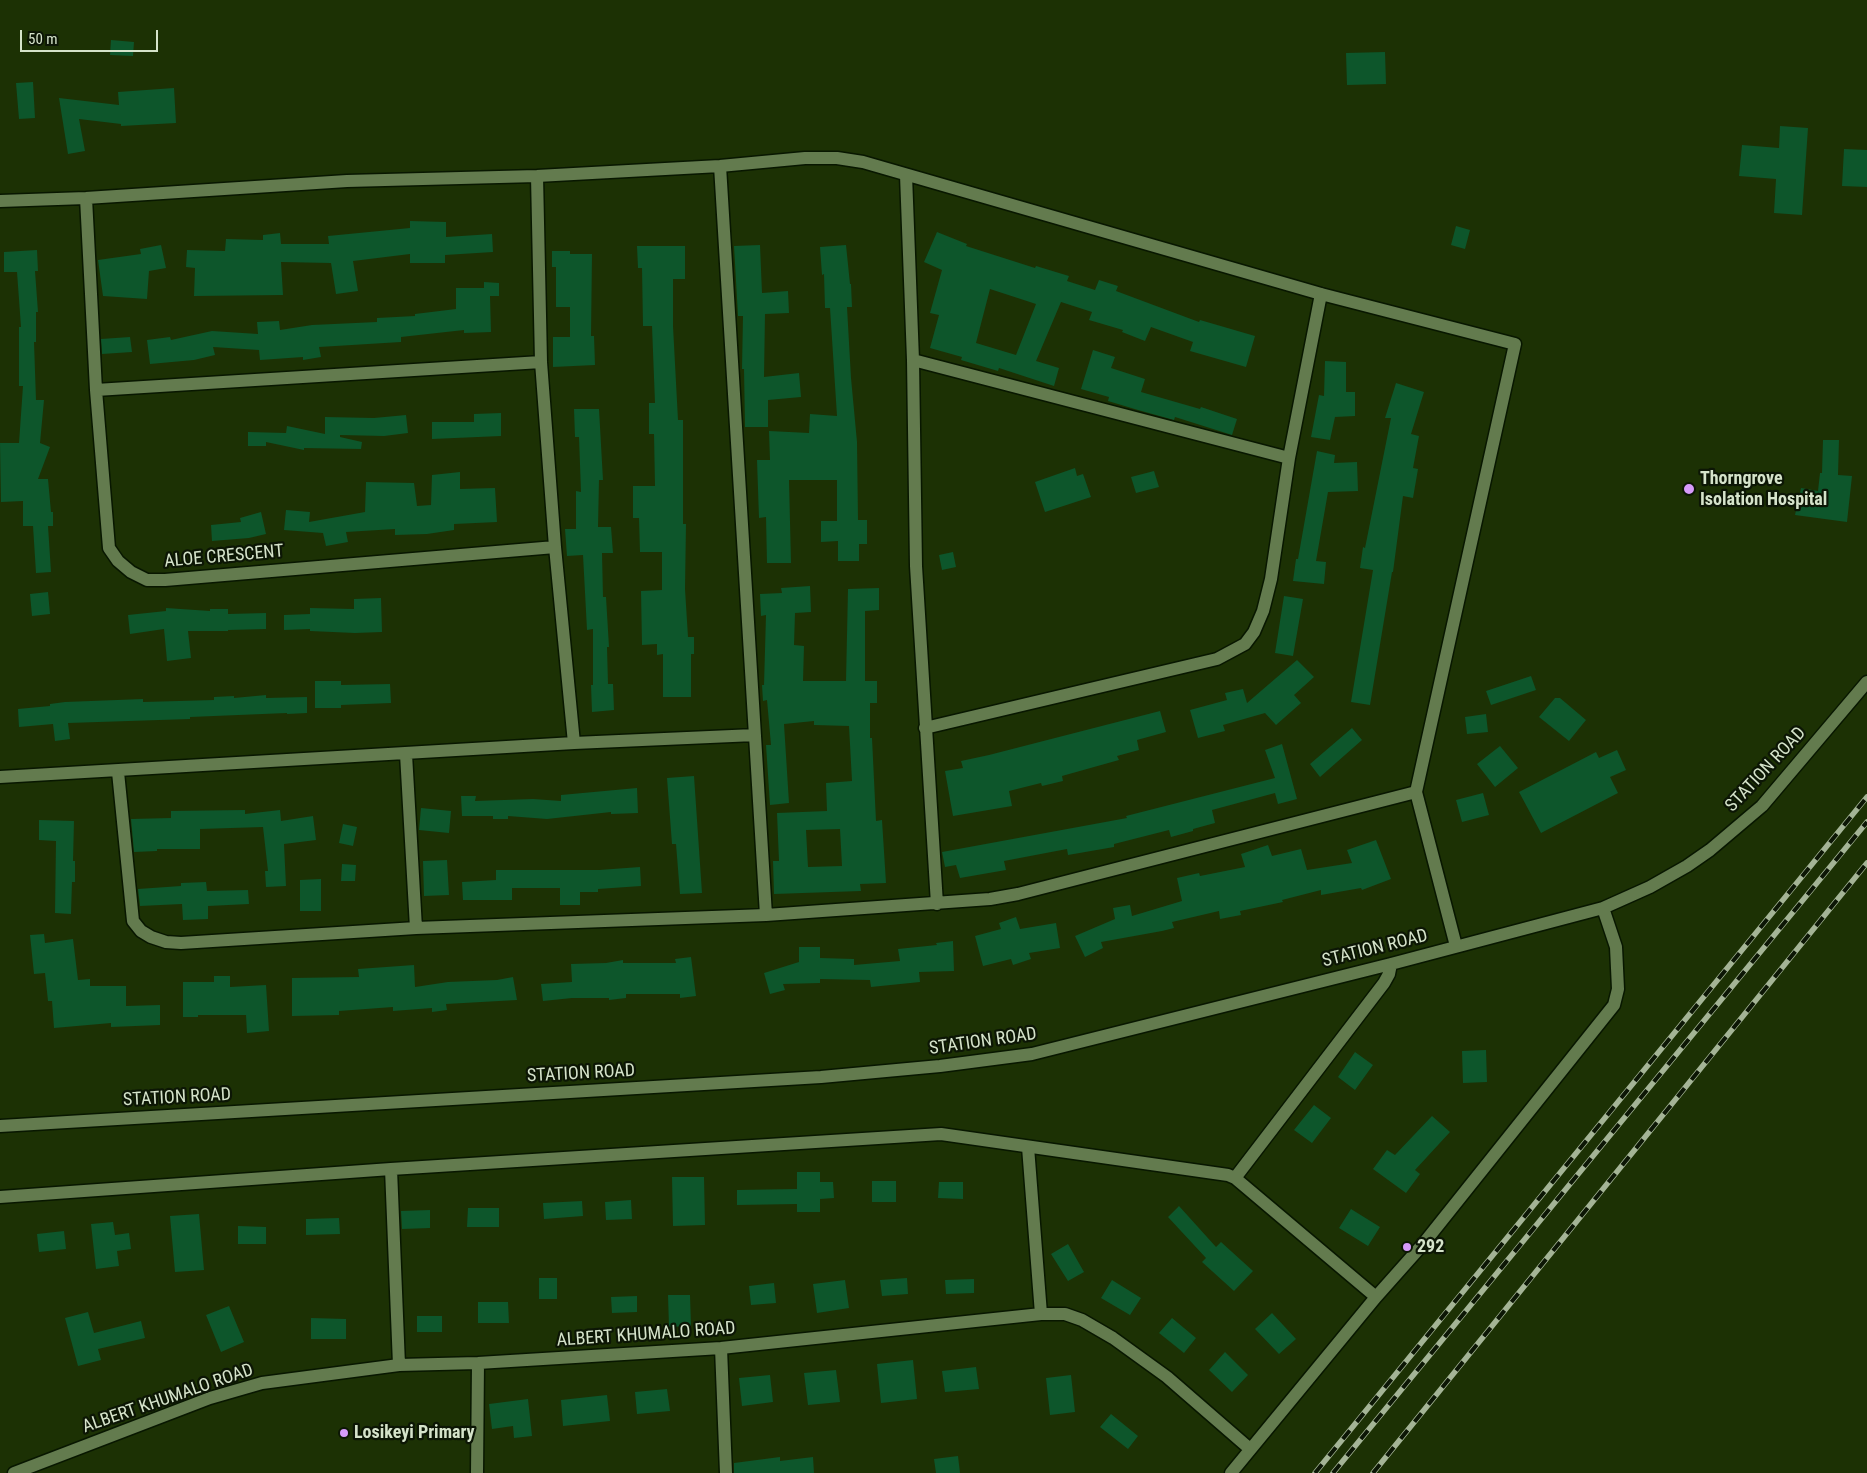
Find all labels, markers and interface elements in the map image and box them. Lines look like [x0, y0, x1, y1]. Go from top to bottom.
scale bar [22, 20, 160, 52]
text: 50 m [28, 30, 58, 48]
place label: Thorngrove Isolation Hospital [1700, 468, 1827, 510]
marker: Thorngrove Isolation Hospital [1682, 482, 1696, 496]
street label: ALOE CRESCENT [163, 541, 285, 573]
street label: STATION ROAD [1721, 723, 1811, 817]
street label: STATION ROAD [1320, 925, 1430, 973]
street label: STATION ROAD [928, 1024, 1038, 1060]
street label: STATION ROAD [526, 1060, 636, 1088]
street label: STATION ROAD [122, 1084, 232, 1112]
place label: 292 [1417, 1236, 1444, 1258]
marker: 292 [1401, 1241, 1413, 1253]
street label: ALBERT KHUMALO ROAD [556, 1318, 736, 1352]
street label: ALBERT KHUMALO ROAD [80, 1360, 256, 1438]
place label: Losikeyi Primary [354, 1422, 475, 1444]
marker: Losikeyi Primary [338, 1427, 350, 1439]

